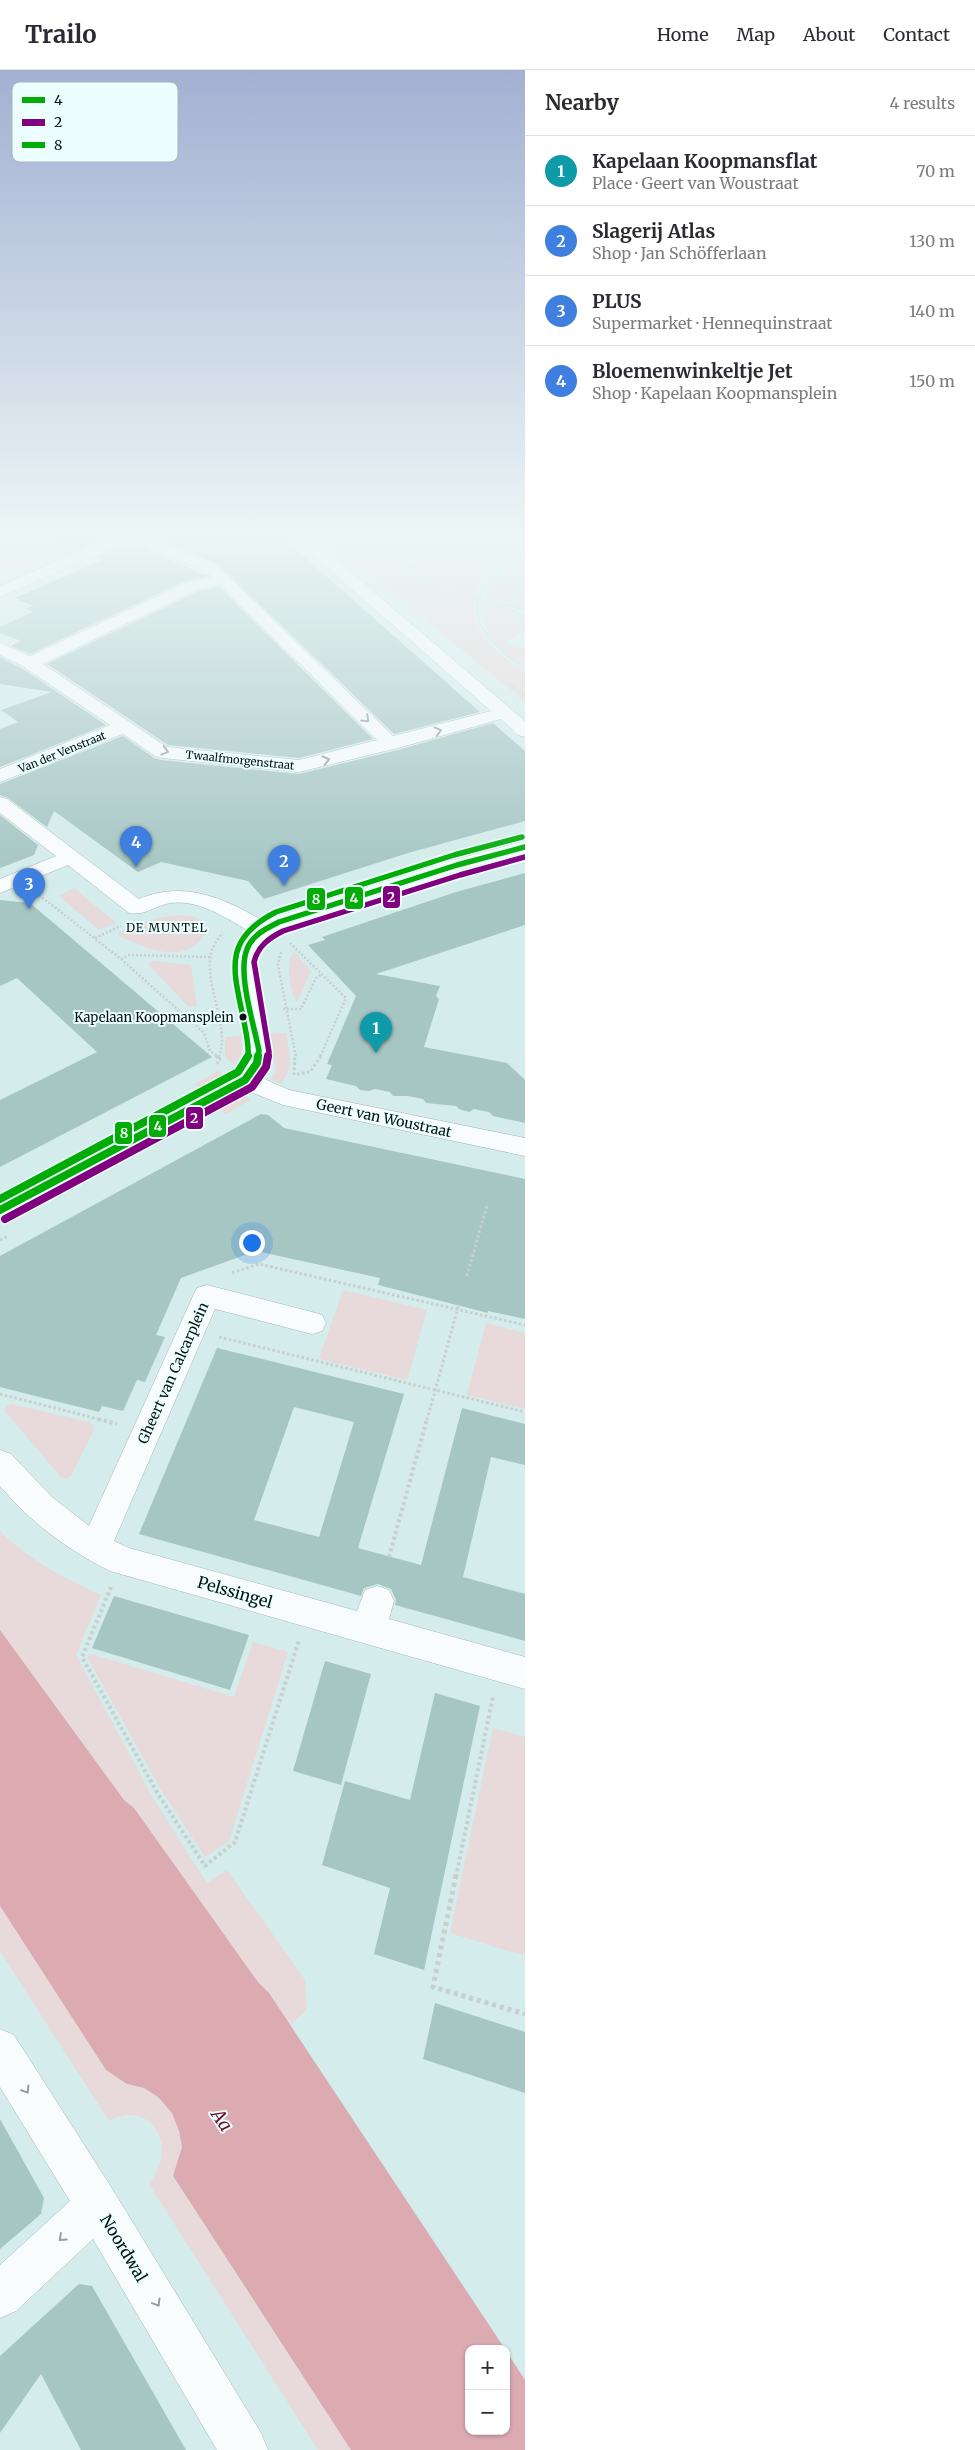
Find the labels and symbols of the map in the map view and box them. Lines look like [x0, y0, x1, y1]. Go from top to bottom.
legend [12, 82, 178, 162]
text: 4 [54, 91, 63, 109]
text: 2 [54, 113, 62, 131]
text: 8 [54, 136, 62, 154]
one-way arrow [360, 713, 369, 722]
one-way arrow [433, 726, 442, 736]
street label: Van der Venstraat [15, 728, 108, 776]
one-way arrow [161, 745, 169, 755]
street label: Twaalfmorgenstraat [185, 747, 296, 773]
one-way arrow [321, 755, 330, 766]
pin: 4 [120, 826, 152, 867]
pin: 2 [268, 845, 300, 886]
pin: 3 [13, 868, 45, 909]
line badge: 2 [382, 885, 401, 909]
line badge: 4 [344, 886, 364, 910]
line badge: 8 [306, 887, 326, 911]
text: 2 [387, 888, 395, 906]
text: 4 [350, 889, 359, 907]
text: 8 [312, 890, 321, 908]
district label: DE MUNTEL [126, 920, 208, 935]
place label: Kapelaan Koopmansplein [74, 1009, 234, 1026]
marker: Kapelaan Koopmansplein [238, 1012, 248, 1022]
pin: 1 [360, 1012, 392, 1053]
street label: Geert van Woustraat [315, 1095, 454, 1141]
line badge: 2 [185, 1106, 204, 1130]
text: 2 [190, 1109, 198, 1127]
line badge: 4 [148, 1114, 167, 1138]
text: 4 [154, 1117, 163, 1135]
line badge: 8 [114, 1121, 133, 1145]
text: 8 [120, 1124, 129, 1142]
your location [239, 1230, 265, 1256]
street label: Gheert van Calcarplein [134, 1299, 212, 1447]
street label: Pelssingel [195, 1572, 275, 1612]
one-way arrow [20, 2085, 29, 2094]
water label: Aa [205, 2103, 238, 2136]
street label: Noordwal [96, 2211, 152, 2285]
one-way arrow [59, 2232, 68, 2241]
one-way arrow [150, 2298, 160, 2307]

